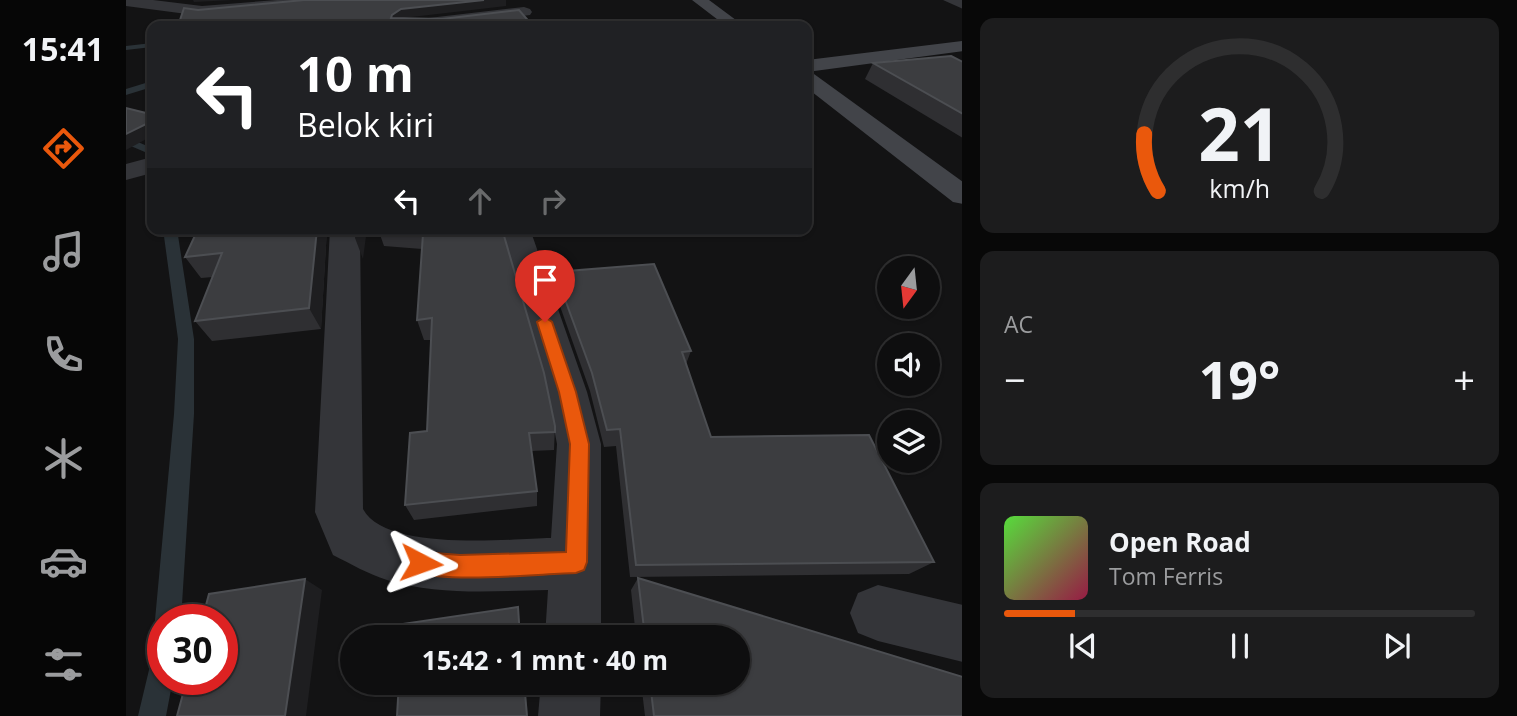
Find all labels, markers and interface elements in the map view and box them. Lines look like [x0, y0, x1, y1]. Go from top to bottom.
text: 15:41 [22, 27, 104, 70]
text: 10 m [297, 40, 414, 106]
icon: left [182, 49, 273, 140]
text: 21 [1198, 84, 1281, 183]
text: Belok kiri [297, 103, 434, 146]
icon: directions [39, 124, 88, 173]
text: km/h [1209, 171, 1270, 205]
icon: left [388, 182, 426, 220]
icon: ahead [461, 182, 499, 220]
icon: right [534, 182, 572, 220]
icon: music [39, 227, 88, 276]
pin [515, 250, 575, 322]
north arrow [877, 256, 940, 318]
map controls [877, 256, 940, 473]
icon: arrive [526, 261, 564, 299]
text: AC [1004, 308, 1033, 340]
icon: phone [39, 330, 88, 379]
button: sound [877, 333, 940, 396]
text: 19° [1199, 343, 1280, 414]
text: − [1004, 353, 1026, 405]
text: + [1453, 353, 1475, 405]
button: layers [877, 410, 940, 473]
icon: climate [39, 434, 88, 483]
text: Open Road [1109, 524, 1251, 560]
position arrow [384, 526, 458, 600]
icon: car [39, 537, 88, 586]
text: Tom Ferris [1109, 560, 1223, 592]
speed limit sign: 30 [147, 604, 238, 695]
icon: previous [1064, 627, 1102, 665]
icon: pause [1221, 627, 1259, 665]
icon: next [1378, 627, 1416, 665]
icon: filters [39, 640, 88, 689]
text: 15:42 · 1 mnt · 40 m [422, 642, 668, 678]

